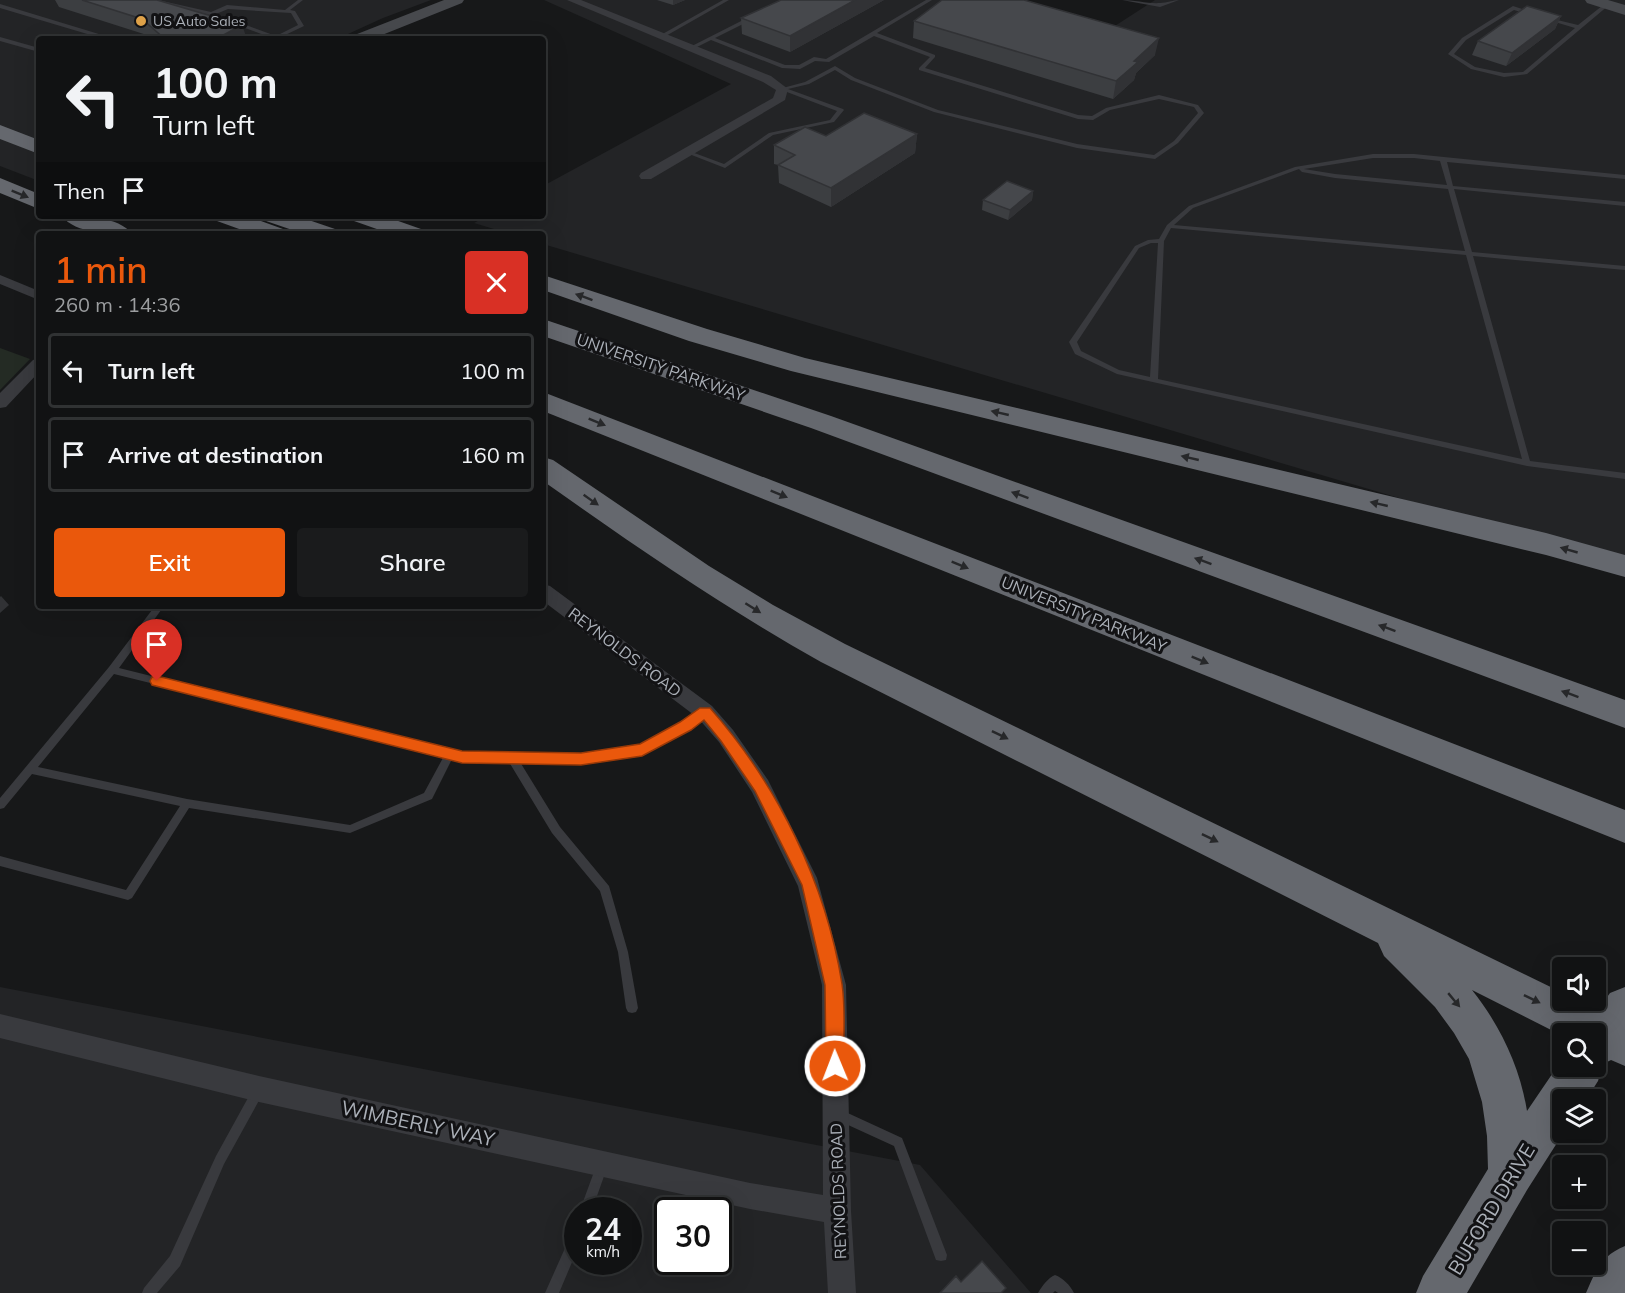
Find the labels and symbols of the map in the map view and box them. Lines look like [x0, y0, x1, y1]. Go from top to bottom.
place label: US Auto Sales [153, 12, 246, 30]
marker: US Auto Sales [134, 14, 148, 28]
one-way arrow [11, 189, 29, 199]
one-way arrow [575, 291, 593, 301]
street label: UNIVERSITY PARKWAY [574, 329, 748, 405]
one-way arrow [991, 407, 1009, 417]
one-way arrow [589, 417, 607, 427]
one-way arrow [1180, 453, 1199, 463]
one-way arrow [1011, 489, 1029, 499]
one-way arrow [770, 490, 788, 499]
one-way arrow [583, 494, 599, 506]
one-way arrow [1370, 498, 1389, 508]
one-way arrow [1560, 545, 1578, 554]
one-way arrow [1194, 556, 1212, 566]
one-way arrow [951, 561, 969, 571]
street label: UNIVERSITY PARKWAY [998, 572, 1170, 656]
street label: REYNOLDS ROAD [565, 603, 685, 701]
one-way arrow [745, 603, 762, 614]
pin [131, 619, 182, 681]
one-way arrow [1378, 622, 1396, 632]
one-way arrow [1191, 656, 1209, 665]
one-way arrow [1561, 689, 1579, 699]
one-way arrow [992, 731, 1009, 740]
one-way arrow [1201, 834, 1218, 843]
one-way arrow [1448, 992, 1461, 1008]
one-way arrow [1524, 994, 1541, 1003]
position arrow [803, 1034, 867, 1098]
street label: WIMBERLY WAY [339, 1095, 498, 1152]
street label: REYNOLDS ROAD [826, 1123, 850, 1259]
street label: BUFORD DRIVE [1442, 1139, 1540, 1279]
speed limit sign: 30 [654, 1197, 732, 1275]

